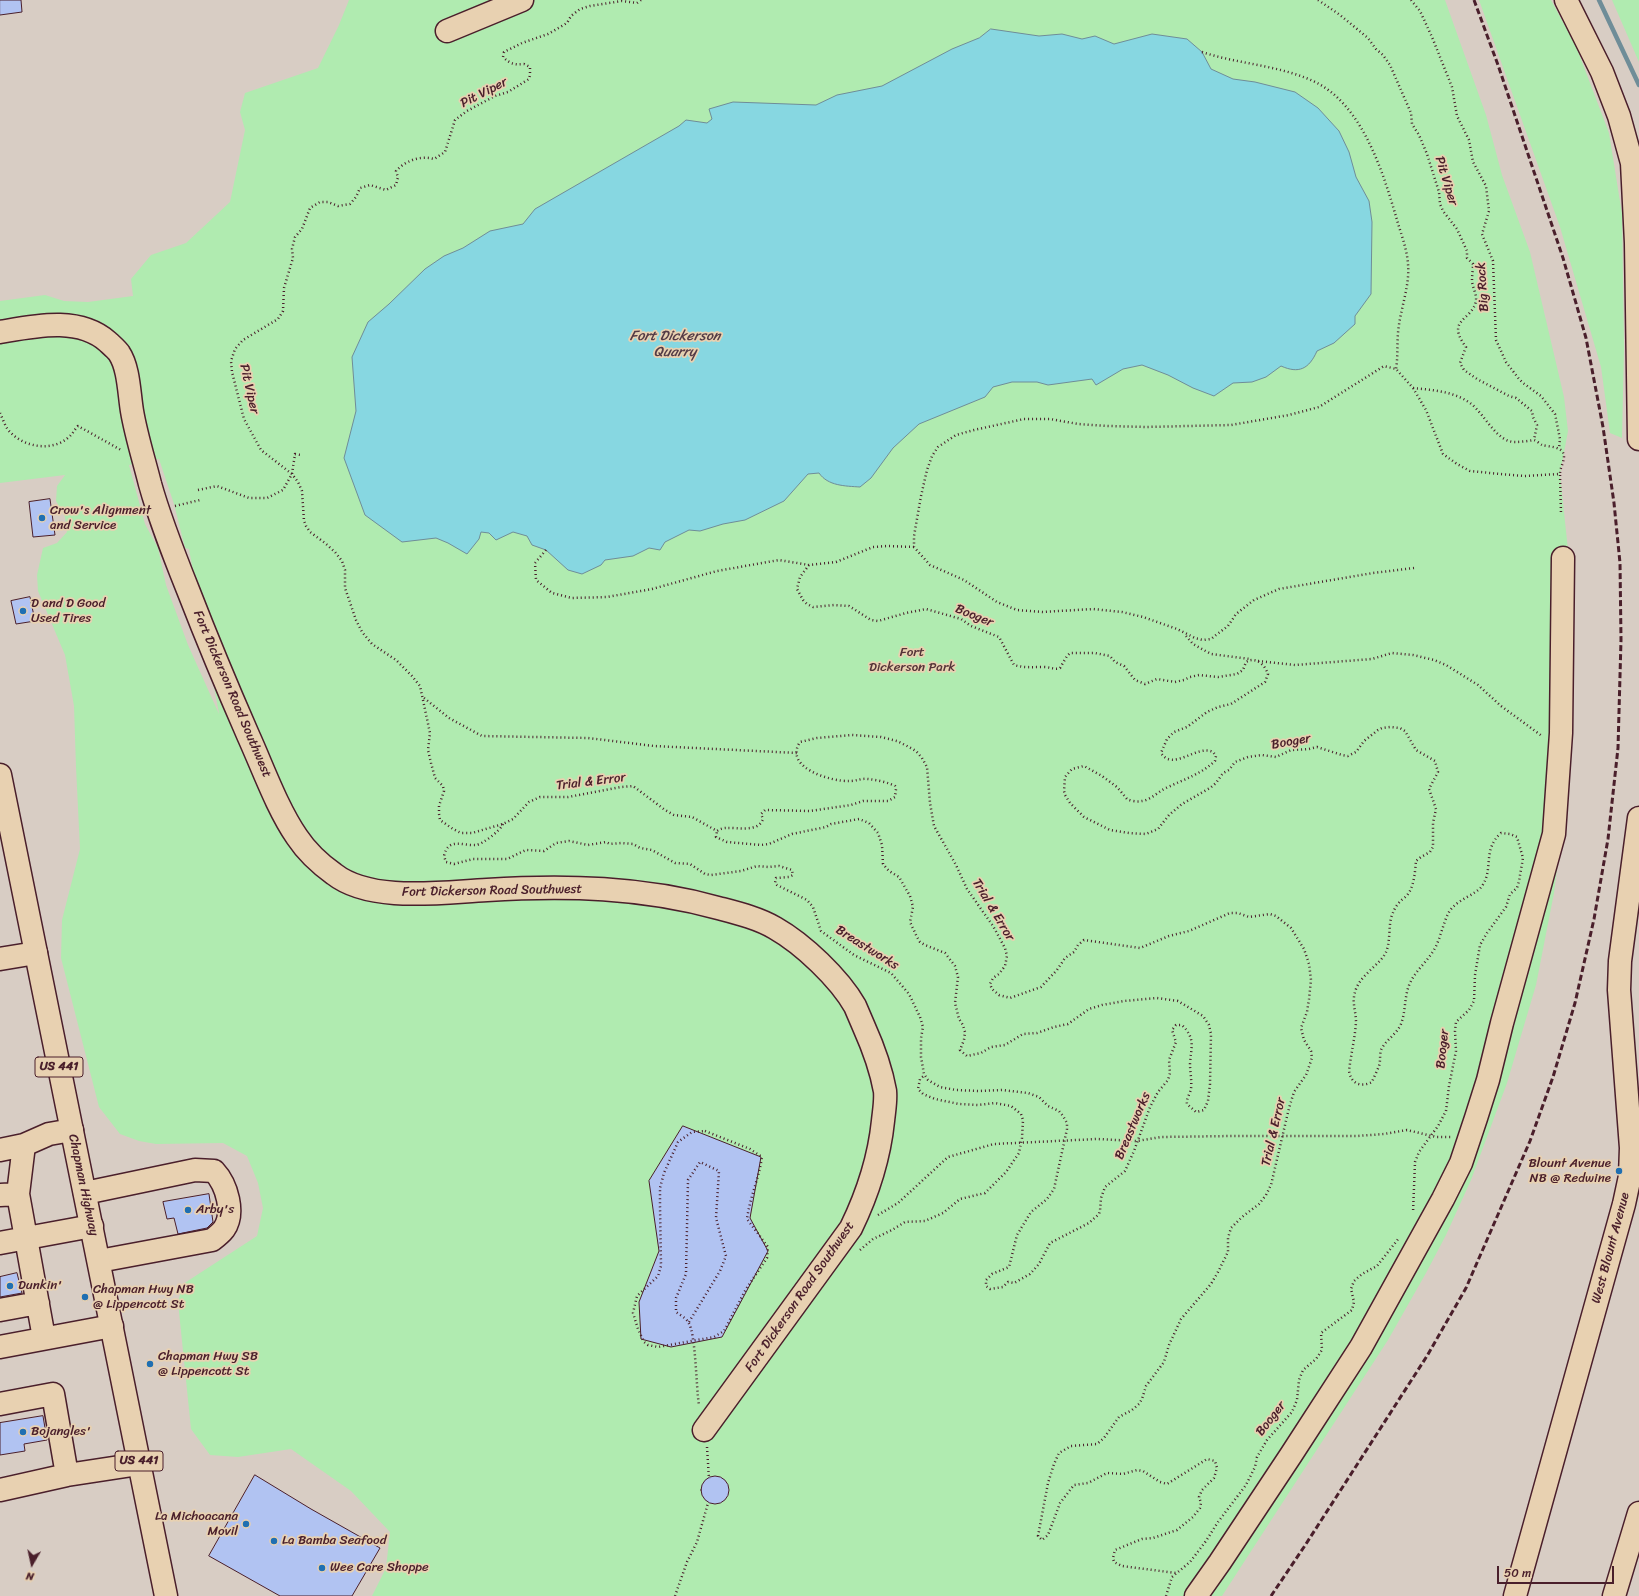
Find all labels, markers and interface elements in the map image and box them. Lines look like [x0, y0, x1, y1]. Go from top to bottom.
street label: Pit Viper [458, 75, 510, 111]
street label: Pit Viper [1431, 154, 1461, 208]
street label: Big Rock [1473, 262, 1493, 312]
water label: Fort Dickerson Quarry [630, 328, 720, 360]
street label: Pit Viper [236, 363, 262, 415]
place label: Crow's Alignment and Service [50, 503, 151, 534]
marker: Crow's Alignment and Service [37, 513, 47, 523]
place label: D and D Good Used Tires [31, 596, 105, 627]
street label: Booger [953, 601, 995, 631]
marker: D and D Good Used Tires [18, 606, 28, 616]
street label: Fort Dickerson Road Southwest [190, 608, 274, 780]
park label: Fort Dickerson Park [869, 645, 955, 676]
street label: Booger [1270, 731, 1312, 753]
street label: Trial & Error [555, 770, 627, 794]
street label: Trial & Error [968, 876, 1018, 944]
street label: Fort Dickerson Road Southwest [402, 882, 582, 900]
street label: Breastworks [833, 922, 901, 974]
street label: Booger [1433, 1029, 1453, 1069]
road number: US 441 [35, 1057, 83, 1077]
street label: Breastworks [1112, 1090, 1154, 1162]
street label: Trial & Error [1259, 1096, 1289, 1168]
street label: Chapman Highway [65, 1133, 101, 1237]
place label: Blount Avenue NB @ Redwine [1528, 1156, 1611, 1187]
marker: Blount Avenue NB @ Redwine [1614, 1166, 1624, 1176]
street label: West Blount Avenue [1589, 1191, 1633, 1305]
place label: Arby's [196, 1202, 234, 1218]
marker: Arby's [183, 1205, 193, 1215]
street label: Fort Dickerson Road Southwest [742, 1219, 858, 1375]
place label: Dunkin' [18, 1278, 62, 1294]
marker: Dunkin' [5, 1281, 15, 1291]
place label: Chapman Hwy NB @ Lippencott St [93, 1282, 194, 1313]
marker: Chapman Hwy NB @ Lippencott St [80, 1292, 90, 1302]
place label: Chapman Hwy SB @ Lippencott St [158, 1349, 258, 1380]
marker: Chapman Hwy SB @ Lippencott St [145, 1359, 155, 1369]
street label: Booger [1253, 1399, 1289, 1439]
place label: Bojangles' [31, 1424, 91, 1440]
marker: Bojangles' [18, 1427, 28, 1437]
road number: US 441 [115, 1451, 163, 1471]
place label: La Michoacana Movil [155, 1509, 238, 1540]
marker: La Michoacana Movil [241, 1519, 251, 1529]
place label: La Bamba Seafood [282, 1533, 386, 1549]
marker: La Bamba Seafood [269, 1536, 279, 1546]
north arrow [12, 1544, 52, 1584]
scale bar [1499, 1558, 1616, 1584]
place label: Wee Care Shoppe [330, 1560, 429, 1576]
text: 50 m [1504, 1562, 1531, 1584]
marker: Wee Care Shoppe [317, 1563, 327, 1573]
text: N [25, 1566, 35, 1586]

